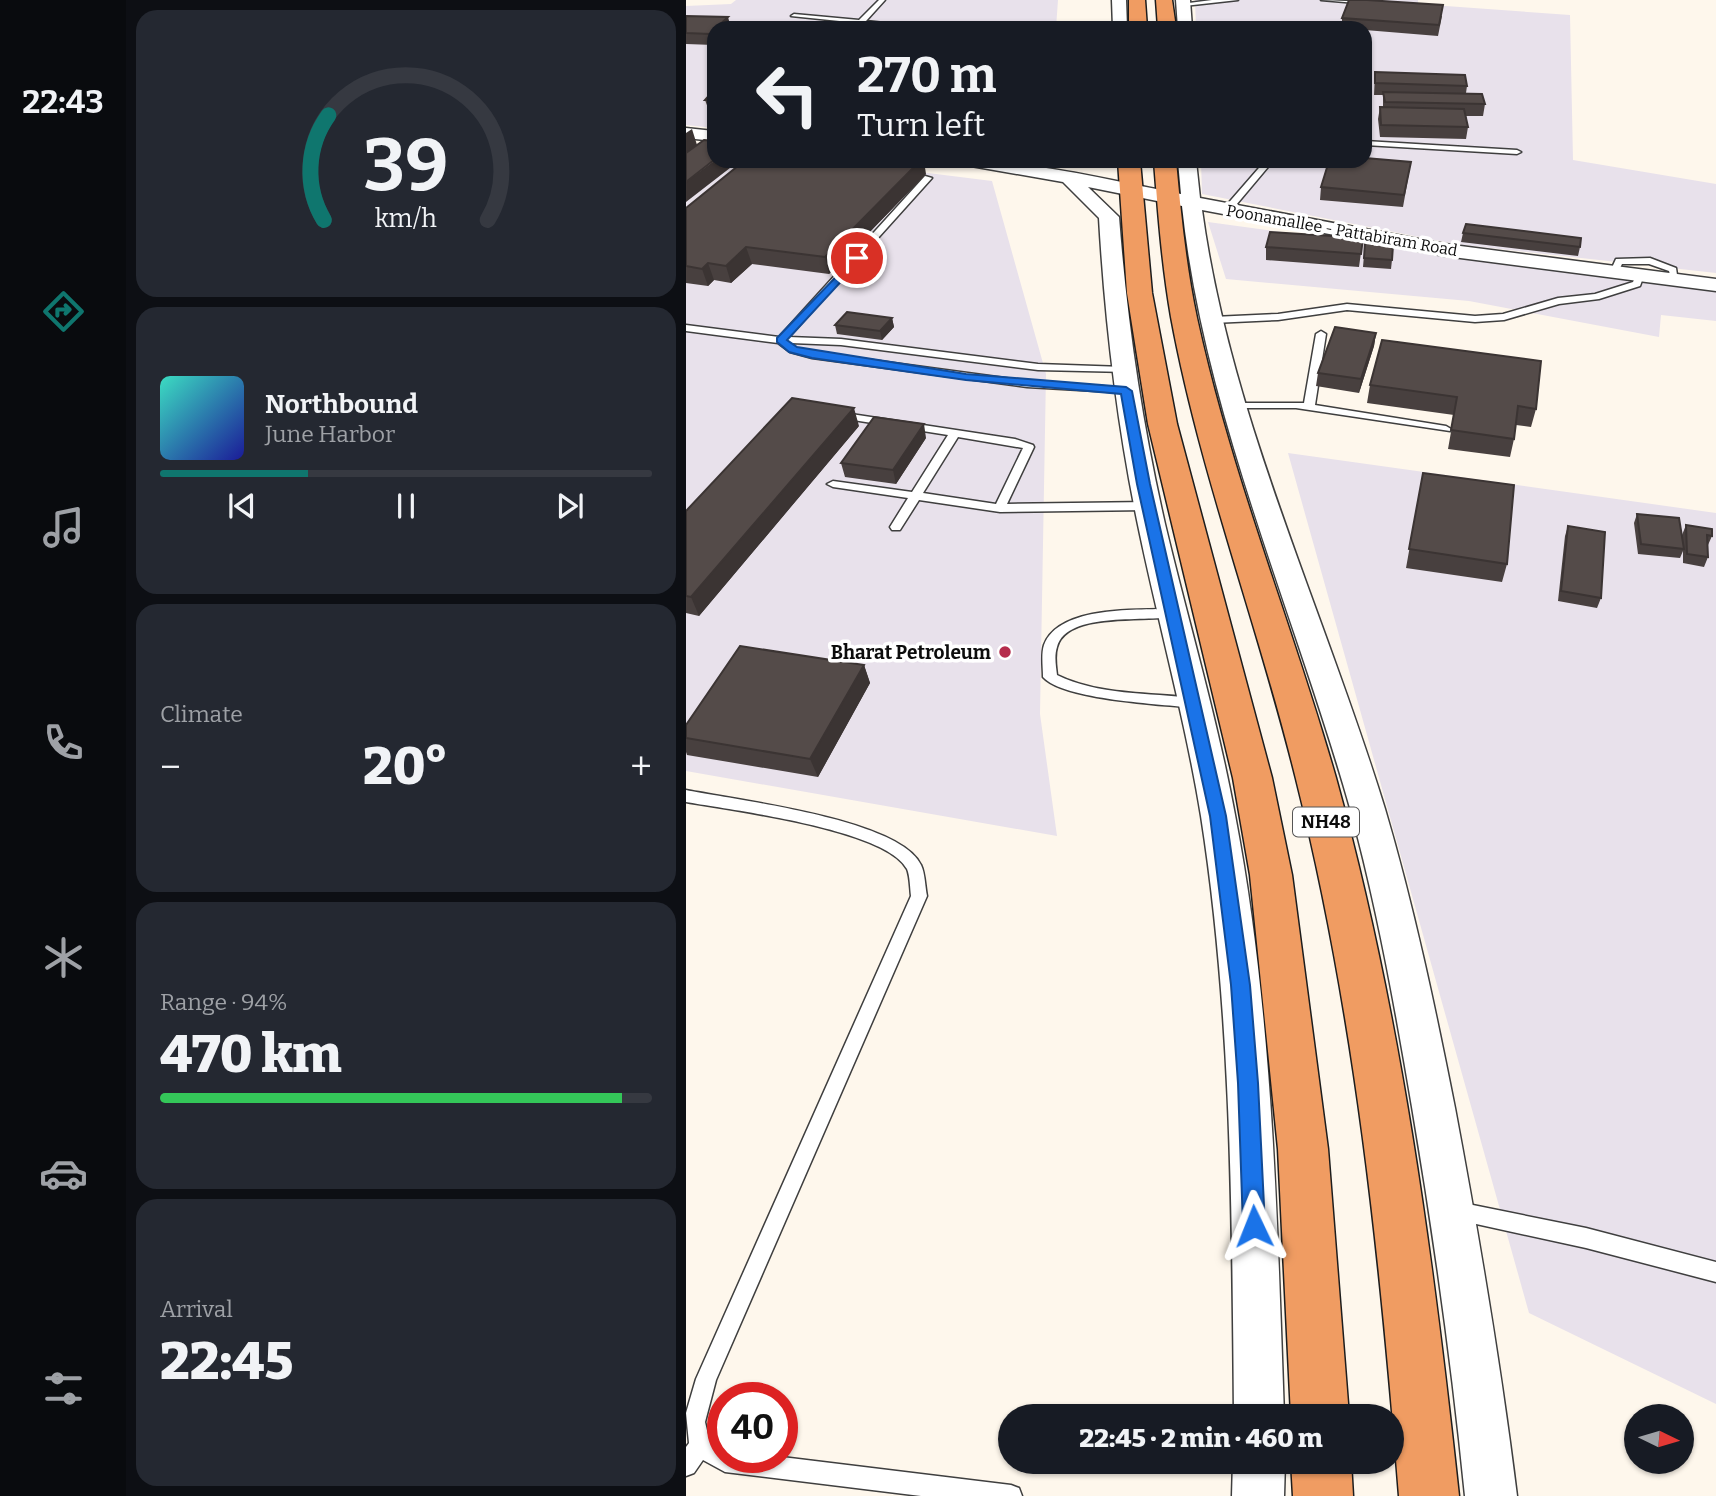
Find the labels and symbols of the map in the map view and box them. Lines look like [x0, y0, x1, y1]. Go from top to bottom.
street label: Poonamallee - Pattabiram Road [1225, 201, 1460, 260]
pin [827, 228, 887, 288]
place label: Bharat Petroleum [831, 641, 991, 664]
marker: Bharat Petroleum [997, 644, 1013, 660]
road number: NH48 [1293, 808, 1359, 836]
position arrow [1217, 1189, 1291, 1263]
speed limit sign: 40 [707, 1382, 798, 1473]
north arrow [1624, 1404, 1694, 1474]

